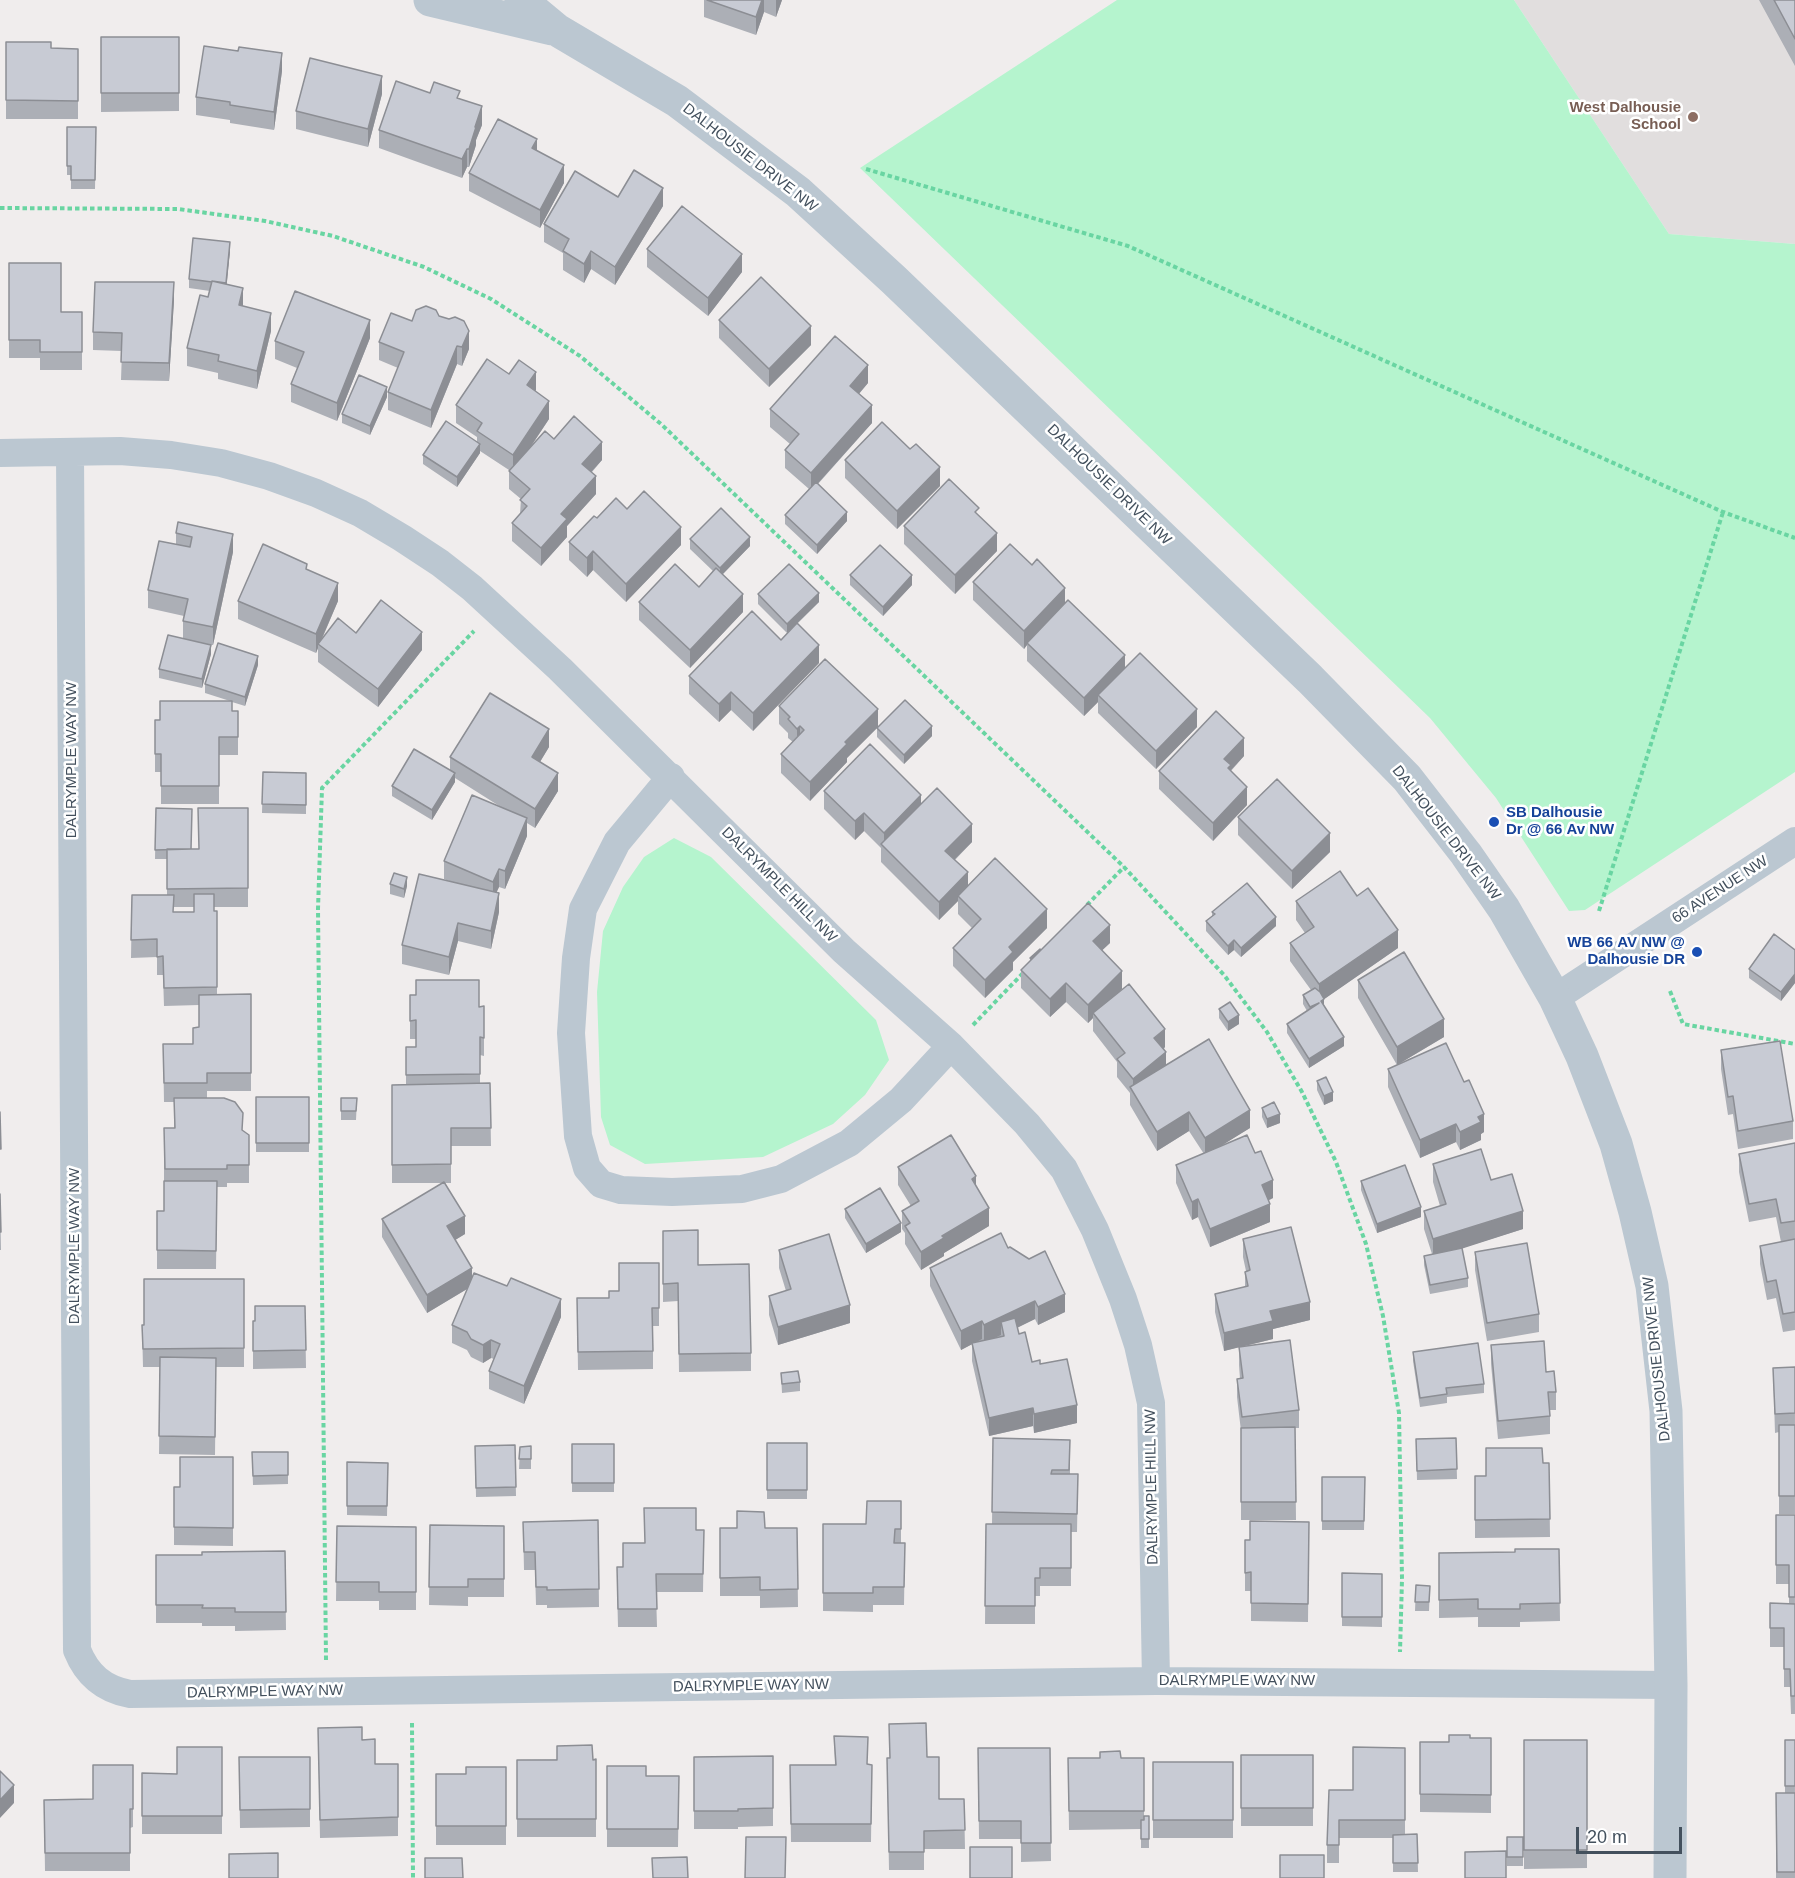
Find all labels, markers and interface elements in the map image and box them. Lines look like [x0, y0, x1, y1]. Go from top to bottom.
place label: West Dalhousie School [1570, 99, 1681, 134]
street label: DALHOUSIE DRIVE NW [679, 100, 821, 216]
marker: West Dalhousie School [1686, 110, 1700, 124]
street label: DALHOUSIE DRIVE NW [1043, 421, 1175, 549]
street label: DALRYMPLE WAY NW [63, 682, 81, 838]
street label: DALHOUSIE DRIVE NW [1388, 762, 1504, 904]
place label: SB Dalhousie Dr @ 66 Av NW [1506, 804, 1614, 839]
marker: SB Dalhousie Dr @ 66 Av NW [1487, 815, 1501, 829]
street label: DALRYMPLE HILL NW [718, 824, 840, 946]
street label: 66 AVENUE NW [1669, 852, 1771, 928]
place label: WB 66 AV NW @ Dalhousie DR [1567, 934, 1685, 969]
marker: WB 66 AV NW @ Dalhousie DR [1690, 945, 1704, 959]
street label: DALRYMPLE WAY NW [66, 1168, 84, 1324]
street label: DALHOUSIE DRIVE NW [1639, 1276, 1675, 1442]
street label: DALRYMPLE HILL NW [1142, 1409, 1162, 1565]
street label: DALRYMPLE WAY NW [1159, 1672, 1315, 1690]
street label: DALRYMPLE WAY NW [673, 1676, 829, 1696]
street label: DALRYMPLE WAY NW [187, 1682, 343, 1702]
scale bar [1579, 1815, 1686, 1853]
text: 20 m [1587, 1827, 1627, 1847]

